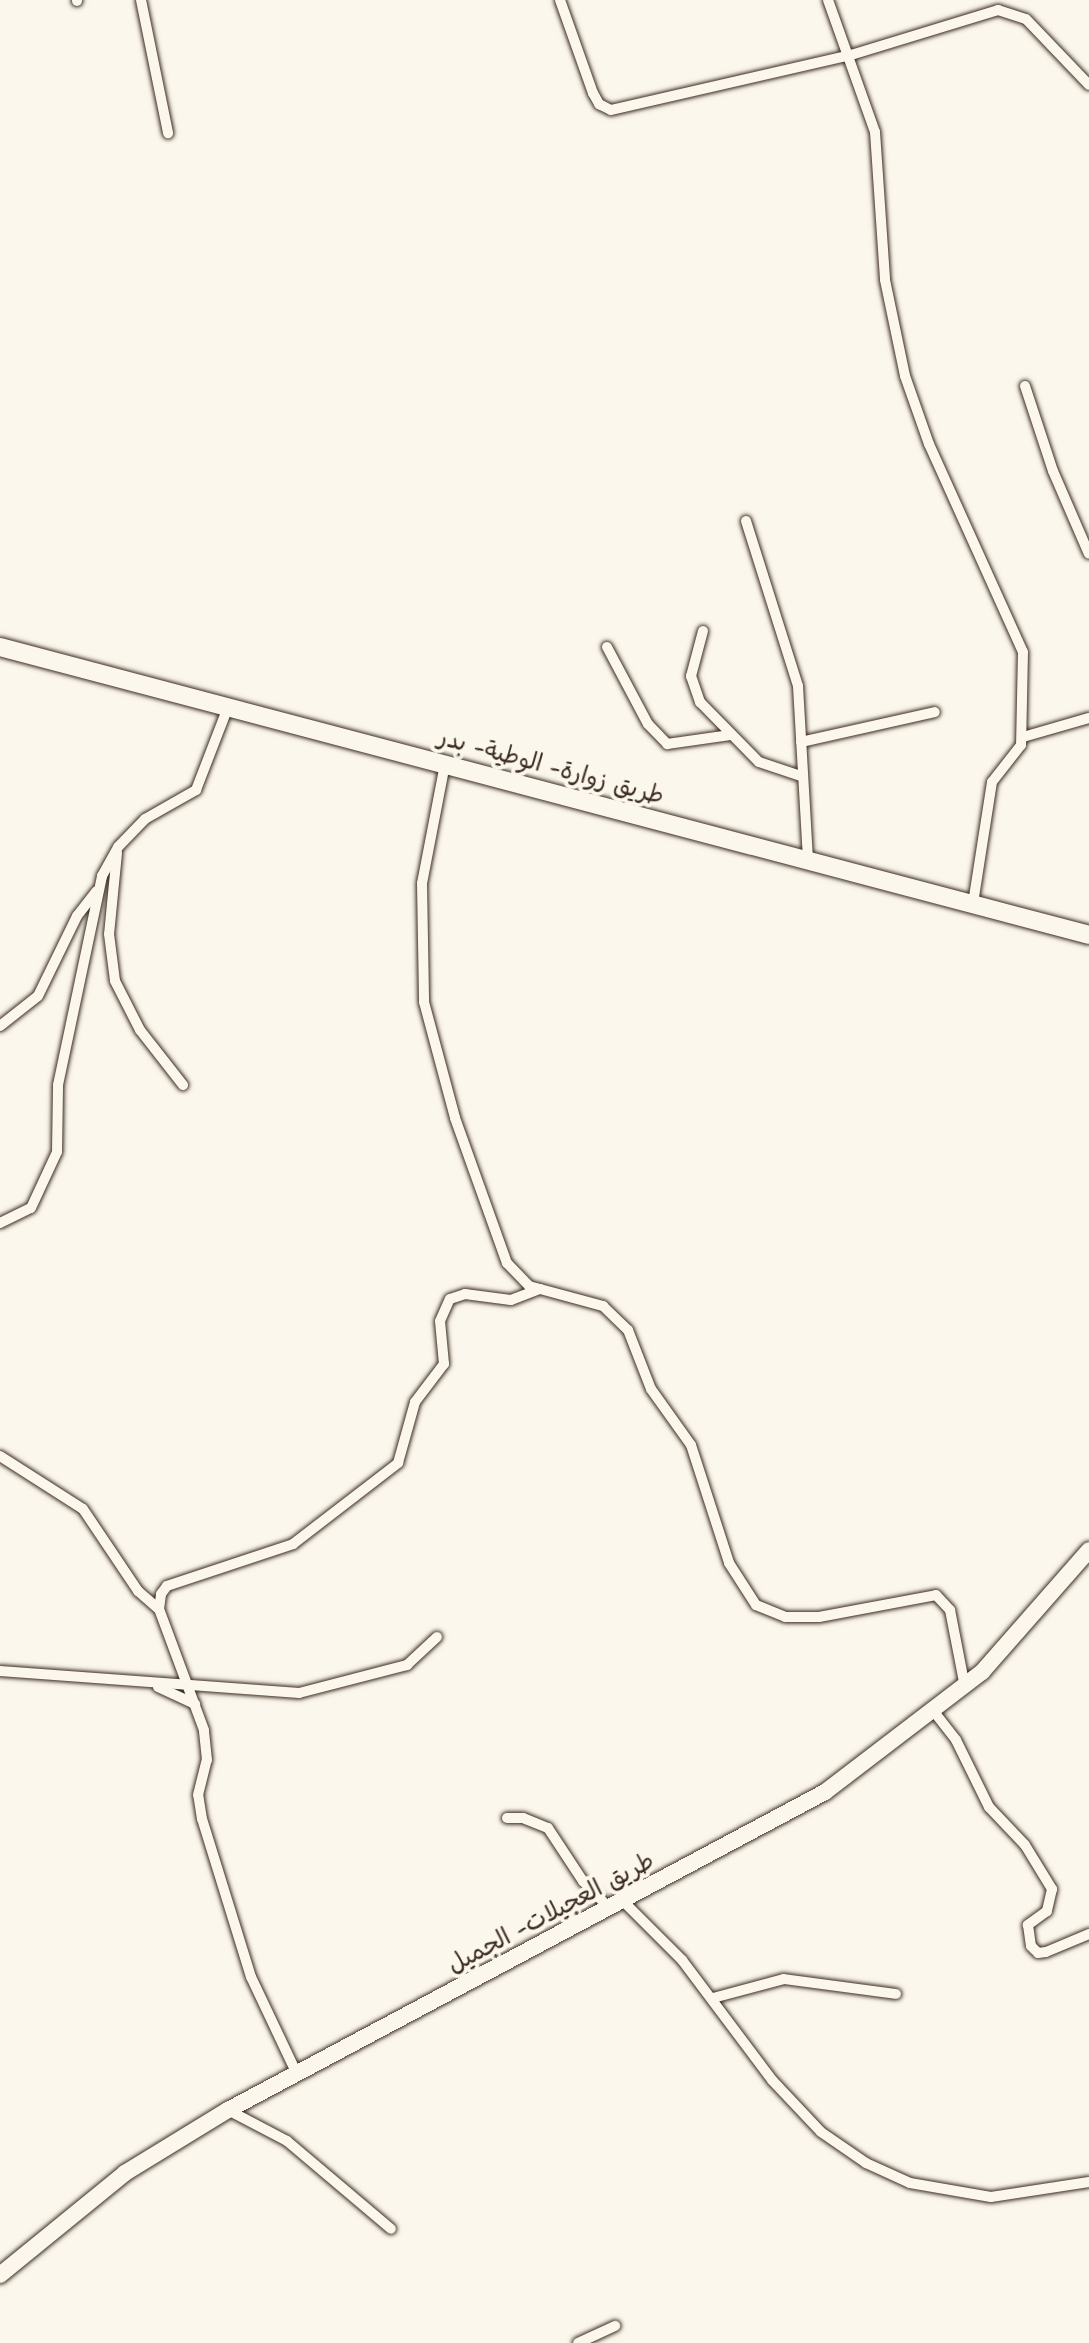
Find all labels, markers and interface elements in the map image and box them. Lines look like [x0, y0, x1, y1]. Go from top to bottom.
street label: طريق زوارة- الوطية- بدر [435, 723, 667, 811]
street label: طريق العجيلات- الجميل [443, 1846, 659, 1980]

